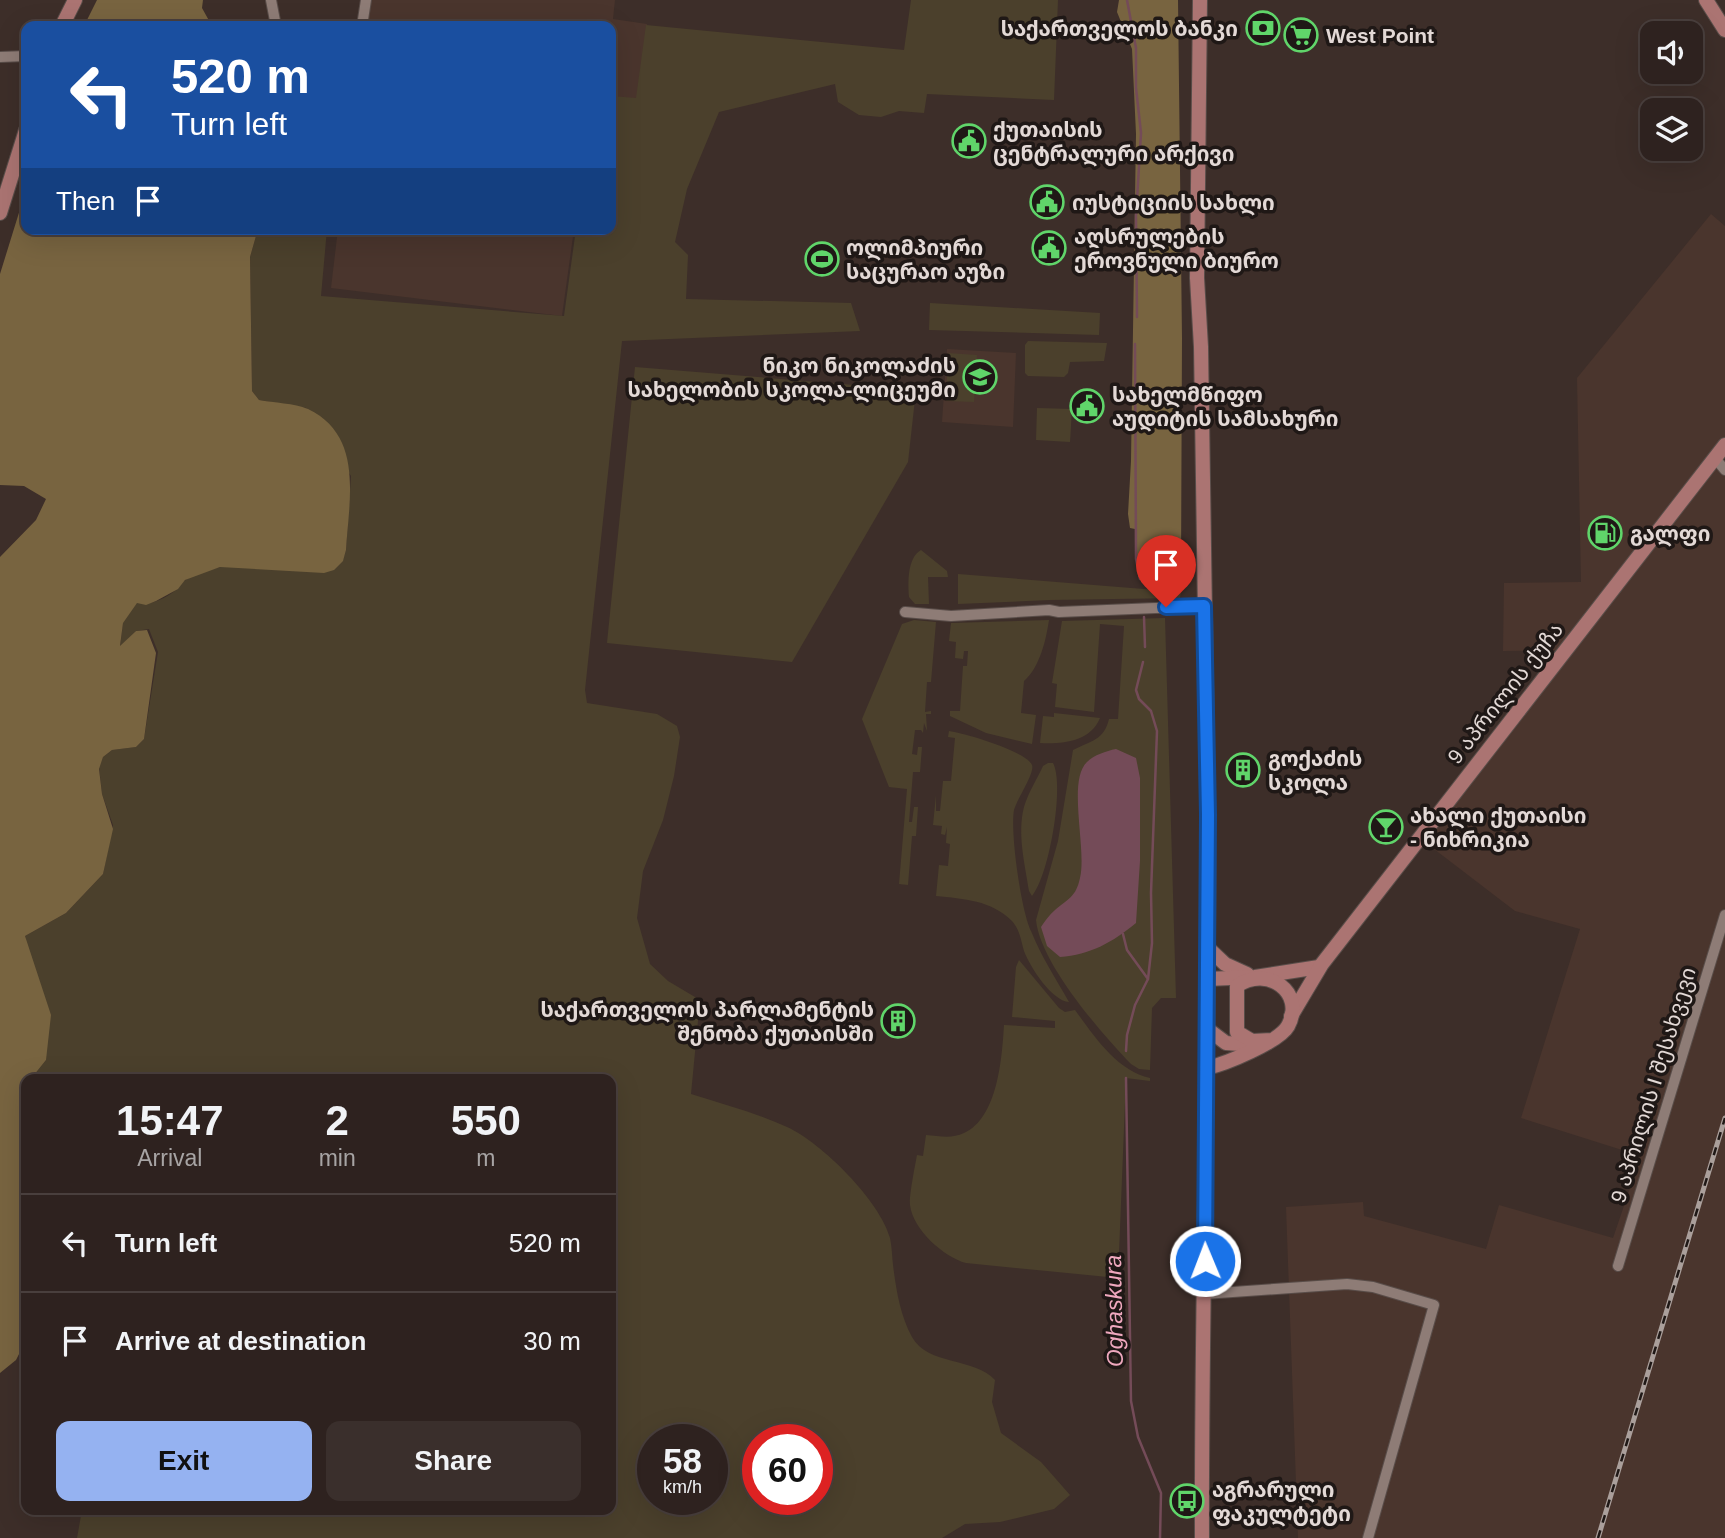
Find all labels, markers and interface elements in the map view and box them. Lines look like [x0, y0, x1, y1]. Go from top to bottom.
bank icon: საქართველოს ბანკი [1244, 9, 1282, 47]
supermarket icon: West Point [1282, 16, 1320, 54]
place label: საქართველოს ბანკი [1001, 17, 1238, 42]
map controls [1640, 21, 1703, 161]
button: sound [1640, 21, 1703, 84]
place label: West Point [1326, 24, 1434, 47]
icon: left [56, 49, 147, 140]
text: 520 m [171, 49, 310, 103]
button: layers [1640, 98, 1703, 161]
text: Turn left [171, 106, 287, 142]
place label: ქუთაისის ცენტრალური არქივი [993, 118, 1234, 167]
public building icon: ქუთაისის ცენტრალური არქივი [950, 122, 988, 160]
icon: arrive [129, 182, 167, 220]
public building icon: იუსტიციის სახლი [1028, 183, 1066, 221]
text: Then [56, 186, 115, 216]
place label: იუსტიციის სახლი [1072, 191, 1275, 216]
place label: აღსრულების ეროვნული ბიურო [1074, 225, 1279, 274]
public building icon: აღსრულების ეროვნული ბიურო [1030, 229, 1068, 267]
place label: ოლიმპიური საცურაო აუზი [846, 236, 1005, 284]
sports icon: ოლიმპიური საცურაო აუზი [803, 240, 841, 278]
place label: ნიკო ნიკოლაძის სახელობის სკოლა-ლიცეუმი [627, 354, 956, 403]
school or university icon: ნიკო ნიკოლაძის სახელობის სკოლა-ლიცეუმი [961, 358, 999, 396]
place label: სახელმწიფო აუდიტის სამსახური [1112, 383, 1338, 432]
public building icon: სახელმწიფო აუდიტის სამსახური [1068, 387, 1106, 425]
fuel station icon: გალფი [1586, 514, 1624, 552]
place label: გალფი [1630, 522, 1710, 547]
pin [1136, 535, 1196, 607]
icon: arrive [1147, 546, 1185, 584]
street label: 9 აპრილის ქუჩა [1443, 618, 1569, 769]
place label: გოქაძის სკოლა [1268, 747, 1362, 796]
building icon: გოქაძის სკოლა [1224, 751, 1262, 789]
place label: ახალი ქუთაისი - ნიხრიკია [1410, 804, 1587, 852]
bar icon: ახალი ქუთაისი - ნიხრიკია [1367, 808, 1405, 846]
street label: 9 აპრილის I შესახვევი [1606, 965, 1702, 1206]
place label: საქართველოს პარლამენტის შენობა ქუთაისში [541, 998, 874, 1046]
building icon: საქართველოს პარლამენტის შენობა ქუთაისში [879, 1002, 917, 1040]
text: 15:47 [116, 1097, 224, 1144]
text: 2 [325, 1097, 349, 1144]
text: 550 [451, 1097, 521, 1144]
text: Arrival [137, 1145, 202, 1171]
text: min [319, 1145, 356, 1171]
text: m [476, 1145, 495, 1171]
icon: left [56, 1224, 94, 1262]
position arrow [1168, 1224, 1242, 1298]
text: Turn left [115, 1228, 217, 1258]
text: 520 m [509, 1228, 581, 1258]
water label: Oghaskura [1100, 1255, 1128, 1367]
icon: arrive [56, 1322, 94, 1360]
text: Arrive at destination [115, 1326, 366, 1356]
text: 30 m [523, 1326, 581, 1356]
button: Exit [56, 1421, 312, 1501]
button: Share [326, 1421, 581, 1501]
speed limit sign: 60 [742, 1424, 833, 1515]
text: 58 [663, 1441, 702, 1480]
text: km/h [663, 1477, 702, 1497]
place label: აგრარული ფაკულტეტი [1212, 1478, 1351, 1527]
bus stop icon: აგრარული ფაკულტეტი [1168, 1482, 1206, 1520]

